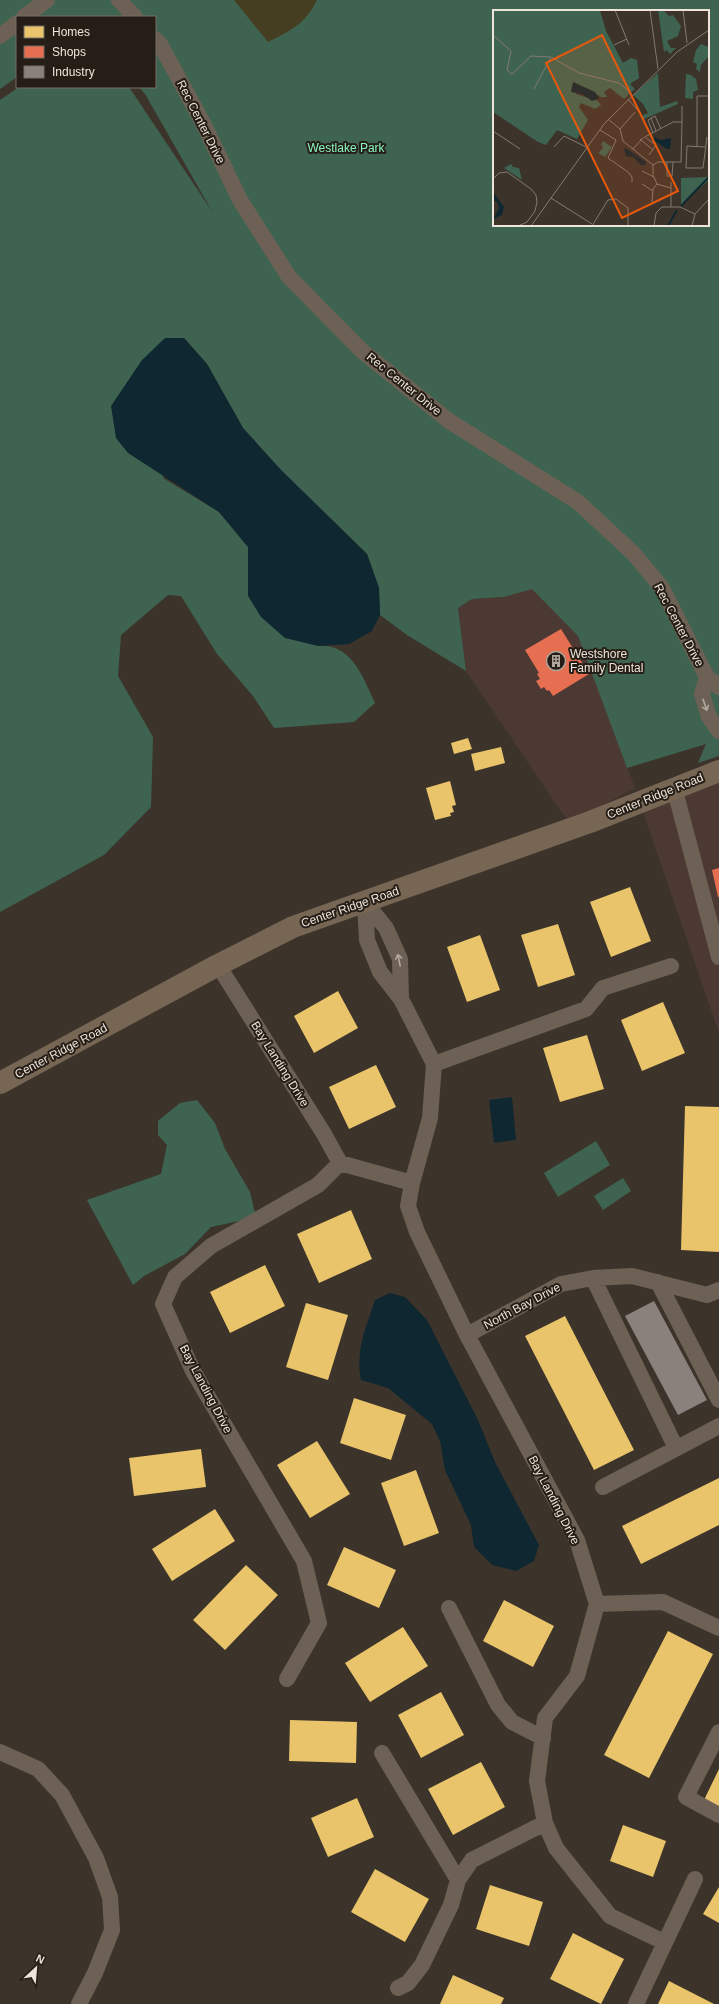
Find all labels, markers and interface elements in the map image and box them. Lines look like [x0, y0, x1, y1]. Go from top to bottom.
inset map [493, 10, 709, 226]
legend [16, 16, 156, 88]
text: Homes [52, 25, 90, 39]
text: Shops [52, 45, 86, 59]
text: Industry [52, 65, 95, 79]
street label: Rec Center Drive [174, 78, 228, 166]
park label: Westlake Park [307, 141, 386, 155]
street label: Rec Center Drive [364, 350, 444, 419]
street label: Rec Center Drive [651, 581, 707, 669]
place label: Westshore Family Dental [570, 647, 643, 675]
building icon: Westshore Family Dental [545, 650, 567, 672]
one-way arrow [702, 699, 709, 712]
street label: Center Ridge Road [605, 770, 705, 822]
street label: Center Ridge Road [299, 884, 401, 930]
one-way arrow [394, 954, 402, 967]
street label: Bay Landing Drive [248, 1019, 312, 1110]
street label: Center Ridge Road [12, 1021, 110, 1081]
street label: North Bay Drive [481, 1280, 563, 1332]
street label: Bay Landing Drive [177, 1342, 235, 1436]
street label: Bay Landing Drive [526, 1453, 583, 1547]
north arrow [16, 1948, 56, 1988]
text: N [34, 1952, 47, 1966]

